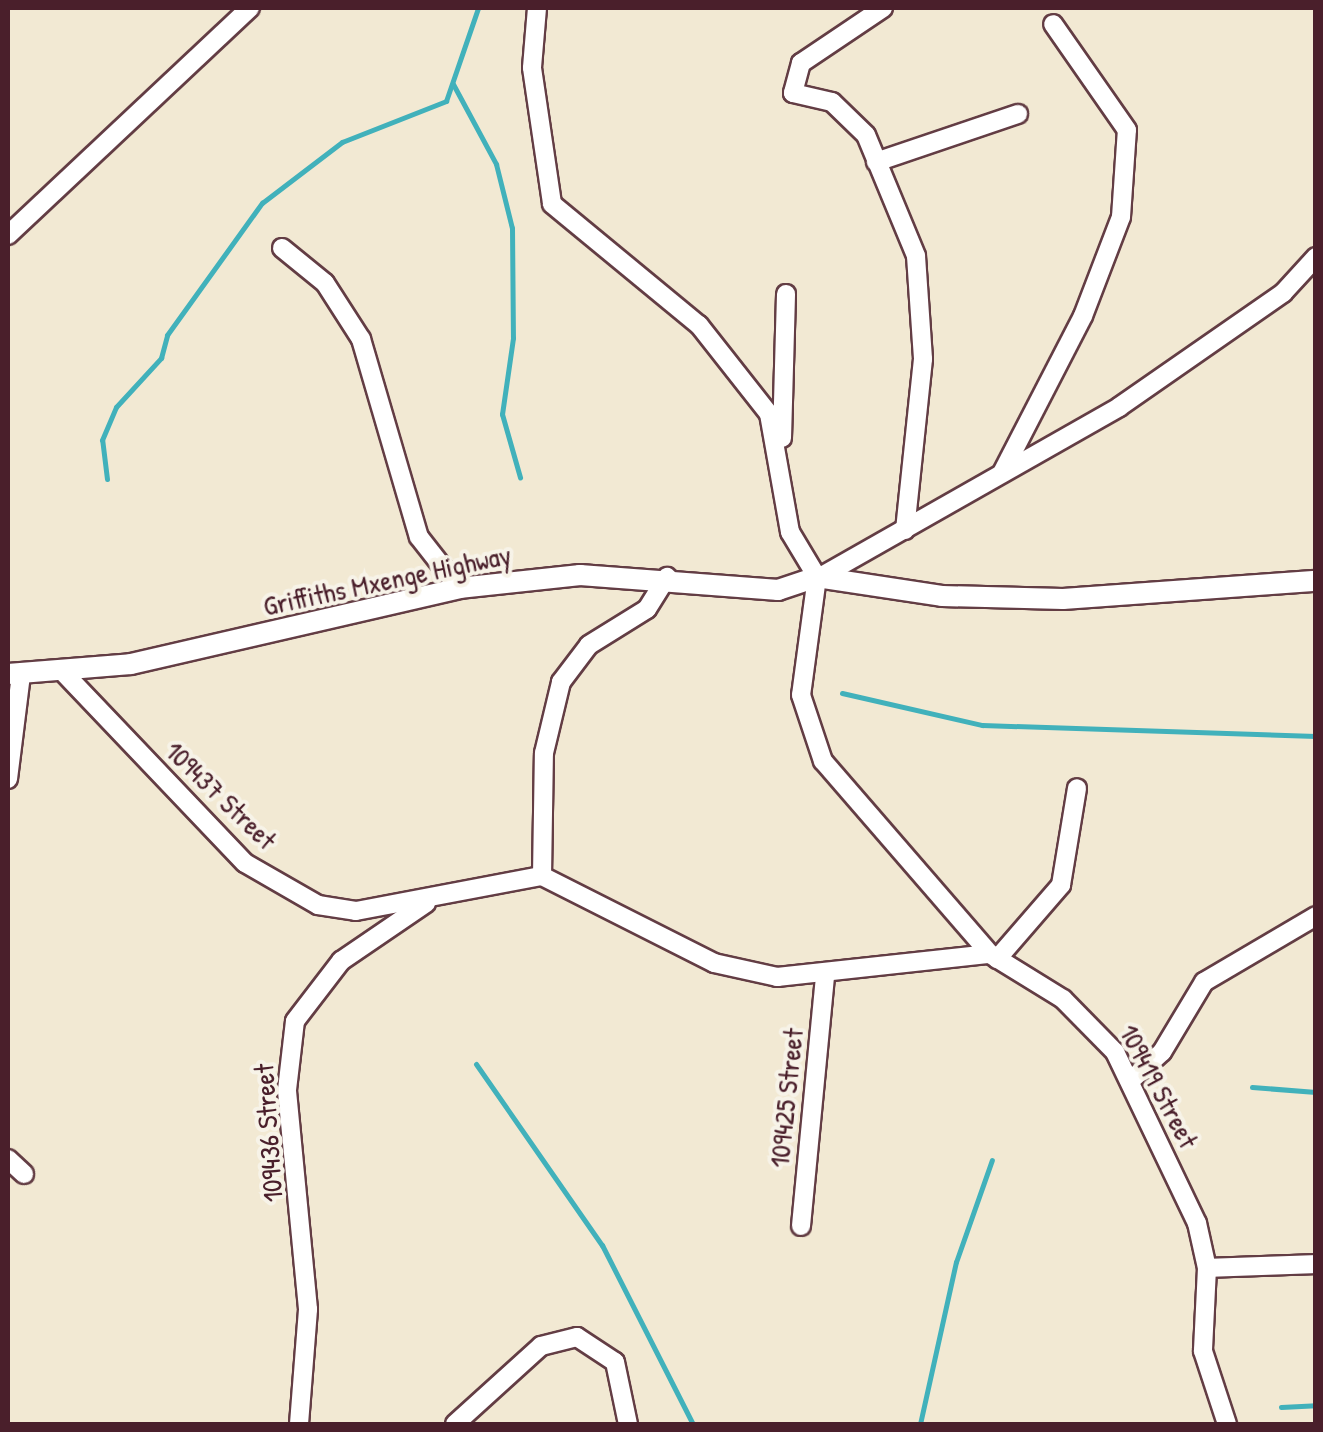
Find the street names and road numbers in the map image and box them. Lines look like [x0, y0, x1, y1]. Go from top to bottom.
street label: Griffiths Mxenge Highway [260, 537, 514, 623]
street label: 109437 Street [158, 734, 284, 856]
street label: 109419 Street [1112, 1018, 1206, 1154]
street label: 109425 Street [762, 1027, 810, 1169]
street label: 109436 Street [246, 1063, 290, 1203]

